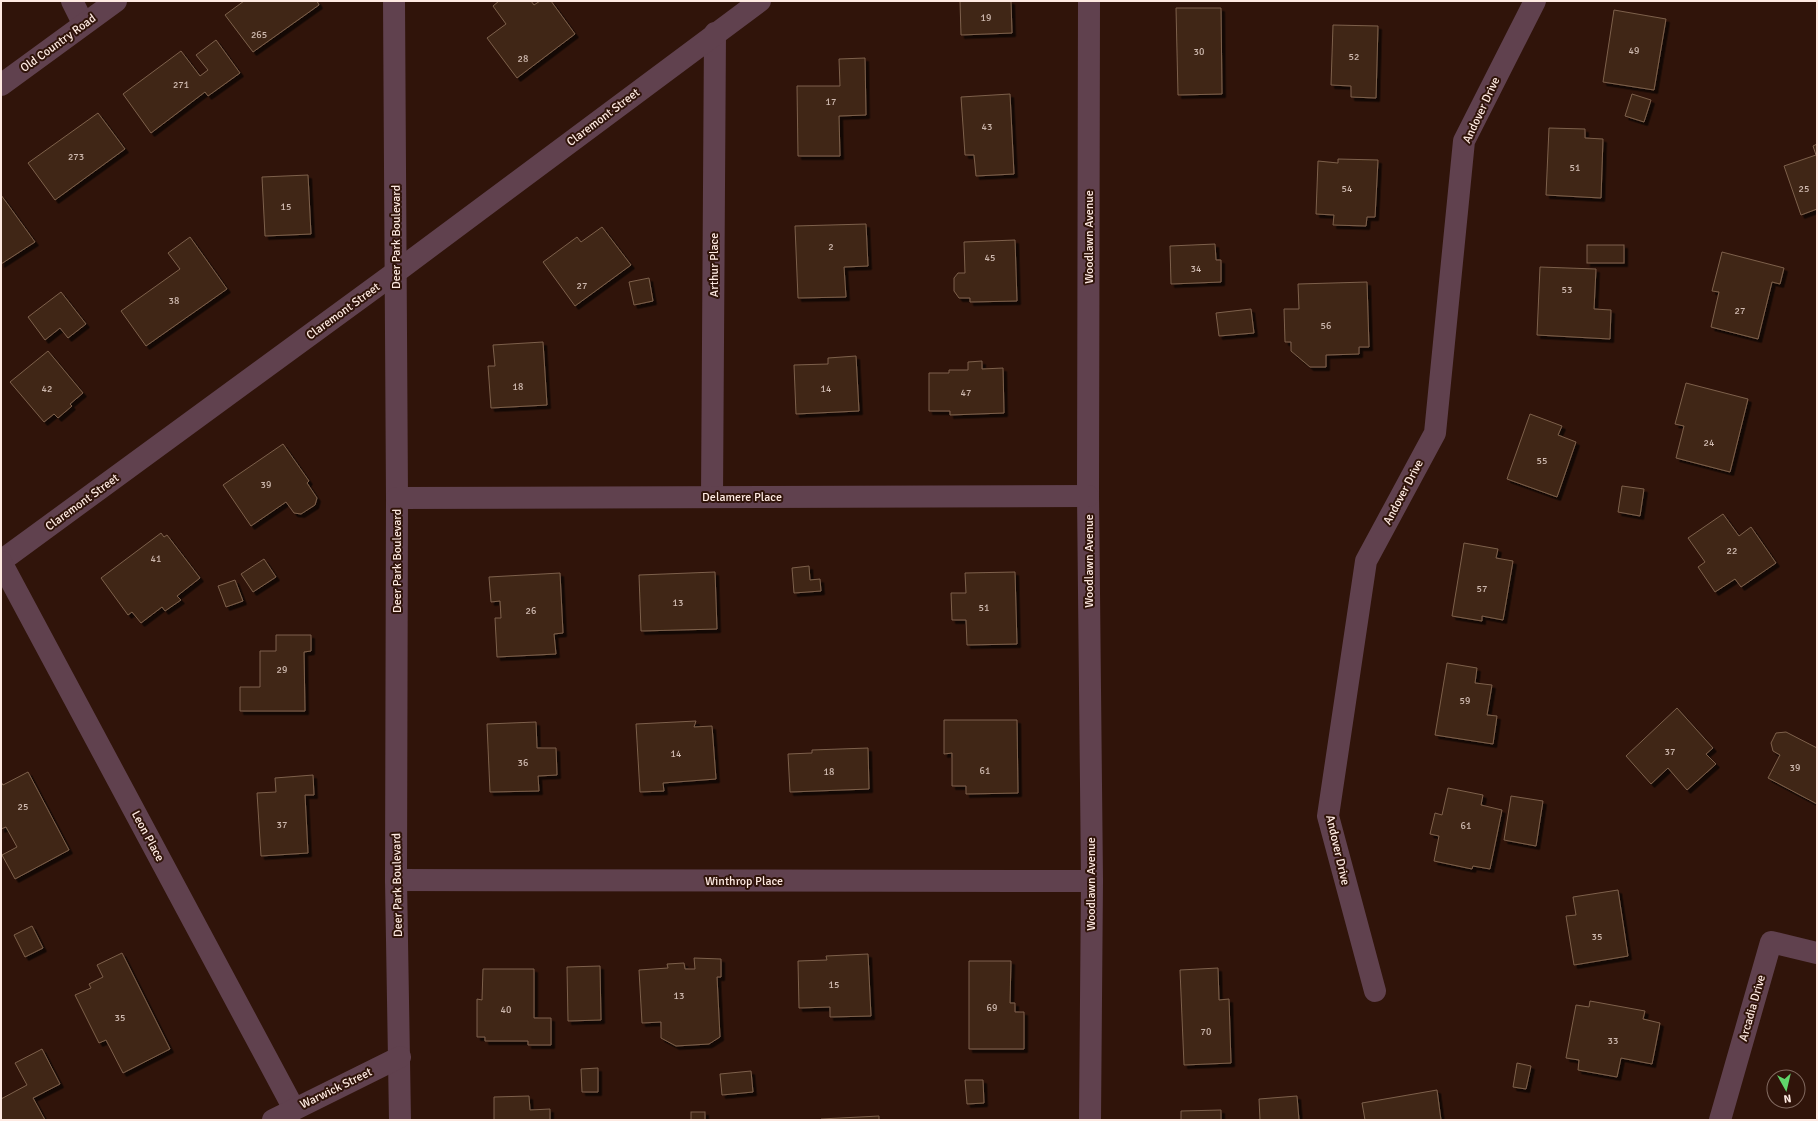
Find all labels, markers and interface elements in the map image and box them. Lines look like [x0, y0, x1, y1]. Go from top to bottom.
street label: Old Country Road [18, 11, 99, 76]
house number: 19 [981, 12, 991, 24]
house number: 265 [251, 29, 267, 41]
house number: 49 [1629, 45, 1639, 57]
house number: 30 [1194, 46, 1204, 58]
house number: 52 [1349, 51, 1359, 63]
house number: 28 [518, 53, 528, 65]
street label: Andover Drive [1460, 75, 1503, 146]
house number: 271 [173, 79, 189, 91]
street label: Claremont Street [564, 85, 643, 150]
house number: 17 [826, 96, 836, 108]
house number: 43 [982, 121, 992, 133]
house number: 273 [68, 151, 84, 163]
house number: 51 [1570, 162, 1580, 174]
house number: 54 [1342, 183, 1353, 195]
house number: 25 [1799, 183, 1809, 195]
street label: Deer Park Boulevard [389, 185, 404, 289]
street label: Woodlawn Avenue [1082, 190, 1097, 284]
house number: 15 [281, 201, 291, 213]
street label: Arthur Place [707, 233, 722, 297]
house number: 2 [828, 241, 834, 253]
house number: 45 [985, 252, 995, 264]
house number: 34 [1191, 263, 1202, 275]
street label: Claremont Street [303, 280, 383, 343]
house number: 27 [577, 280, 587, 292]
house number: 53 [1562, 284, 1572, 296]
house number: 38 [169, 295, 179, 307]
house number: 27 [1735, 305, 1745, 317]
house number: 56 [1321, 320, 1331, 332]
house number: 18 [513, 381, 523, 393]
house number: 42 [42, 383, 52, 395]
house number: 14 [821, 383, 832, 395]
house number: 47 [961, 387, 971, 399]
house number: 24 [1704, 437, 1715, 449]
house number: 55 [1537, 455, 1547, 467]
street label: Andover Drive [1380, 457, 1427, 527]
street label: Claremont Street [42, 471, 122, 534]
house number: 39 [261, 479, 271, 491]
street label: Delamere Place [702, 490, 782, 505]
street label: Deer Park Boulevard [390, 509, 405, 613]
street label: Woodlawn Avenue [1082, 514, 1097, 608]
house number: 22 [1727, 545, 1737, 557]
house number: 41 [151, 553, 161, 565]
house number: 57 [1477, 583, 1487, 595]
house number: 13 [673, 597, 683, 609]
house number: 51 [979, 602, 989, 614]
house number: 26 [526, 605, 536, 617]
house number: 29 [277, 664, 287, 676]
house number: 59 [1460, 695, 1470, 707]
house number: 37 [1665, 746, 1675, 758]
house number: 14 [671, 748, 682, 760]
house number: 36 [518, 757, 528, 769]
house number: 39 [1790, 762, 1800, 774]
house number: 61 [980, 765, 990, 777]
house number: 18 [824, 766, 834, 778]
house number: 25 [18, 801, 28, 813]
street label: Leon Place [128, 808, 167, 864]
street label: Andover Drive [1322, 814, 1353, 887]
house number: 37 [277, 819, 287, 831]
house number: 61 [1461, 820, 1471, 832]
street label: Deer Park Boulevard [389, 833, 406, 937]
street label: Woodlawn Avenue [1084, 837, 1099, 931]
street label: Winthrop Place [705, 874, 783, 889]
house number: 35 [1592, 931, 1602, 943]
street label: Arcadia Drive [1736, 973, 1769, 1043]
house number: 15 [829, 979, 839, 991]
house number: 13 [674, 990, 684, 1002]
house number: 69 [987, 1002, 997, 1014]
house number: 40 [501, 1004, 511, 1016]
house number: 35 [115, 1012, 125, 1024]
house number: 70 [1201, 1026, 1211, 1038]
house number: 33 [1608, 1035, 1618, 1047]
street label: Warwick Street [298, 1065, 375, 1112]
north arrow [1766, 1069, 1806, 1109]
text: N [1783, 1091, 1792, 1105]

